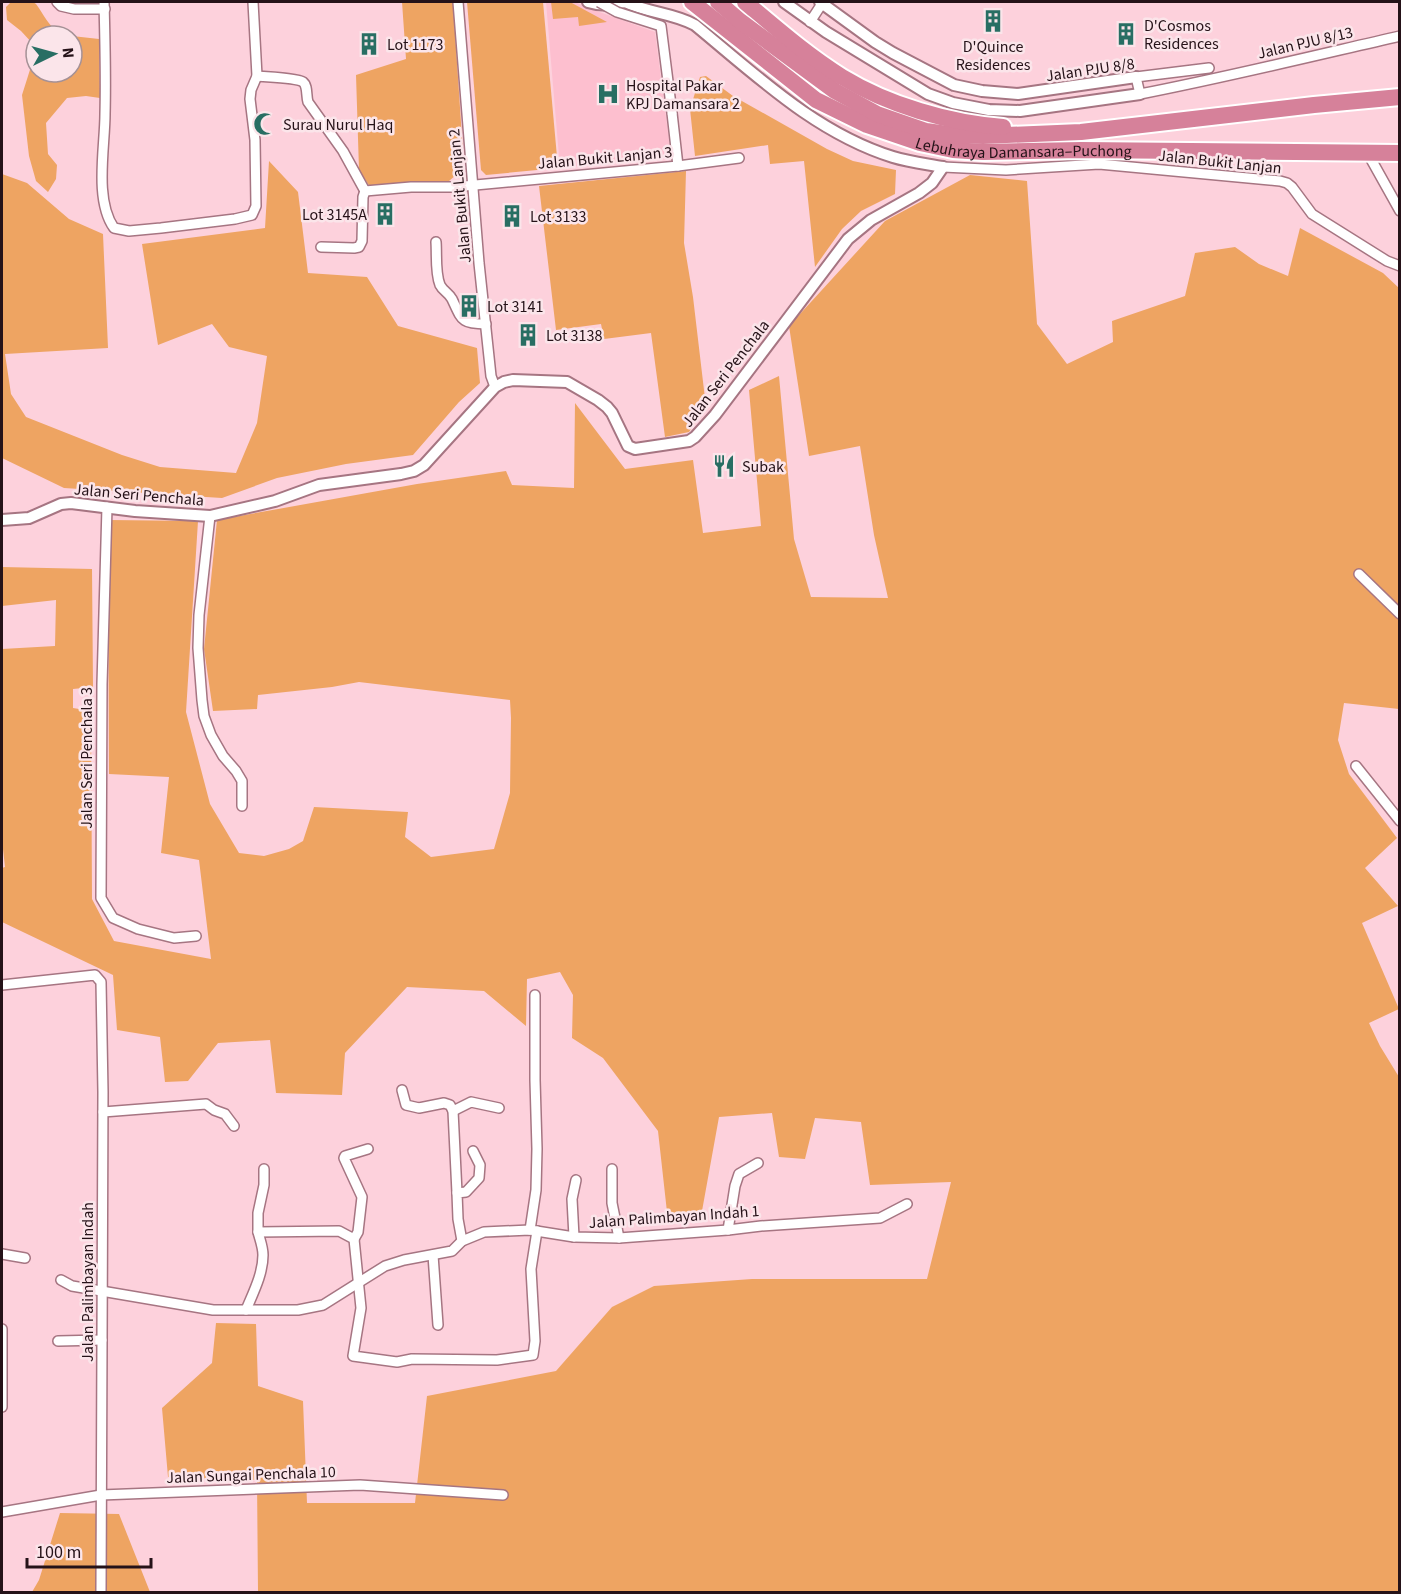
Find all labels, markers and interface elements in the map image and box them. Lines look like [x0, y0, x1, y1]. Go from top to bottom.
building icon: D'Quince Residences [980, 8, 1006, 34]
place label: D'Cosmos Residences [1144, 15, 1219, 55]
building icon: D'Cosmos Residences [1113, 21, 1139, 47]
street label: Jalan PJU 8/13 [1255, 21, 1355, 65]
north arrow [24, 24, 84, 84]
building icon: Lot 1173 [356, 31, 382, 57]
place label: Lot 1173 [387, 34, 443, 56]
place label: D'Quince Residences [956, 36, 1031, 76]
text: N [57, 47, 79, 59]
street label: Jalan PJU 8/8 [1044, 53, 1136, 87]
place label: Hospital Pakar KPJ Damansara 2 [626, 75, 740, 115]
hospital icon: Hospital Pakar KPJ Damansara 2 [595, 81, 621, 107]
mosque icon: Surau Nurul Haq [252, 111, 278, 137]
place label: Surau Nurul Haq [283, 114, 393, 136]
street label: Jalan Bukit Lanjan 2 [443, 128, 477, 264]
street label: Lebuhraya Damansara–Puchong [912, 132, 1132, 164]
street label: Jalan Bukit Lanjan 3 [537, 141, 673, 175]
street label: Jalan Bukit Lanjan [1157, 145, 1283, 179]
building icon: Lot 3145A [372, 201, 398, 227]
building icon: Lot 3133 [499, 203, 525, 229]
place label: Lot 3145A [302, 204, 367, 226]
place label: Lot 3133 [530, 206, 586, 228]
building icon: Lot 3141 [456, 293, 482, 319]
place label: Lot 3141 [487, 296, 543, 318]
street label: Jalan Seri Penchala [677, 315, 775, 432]
building icon: Lot 3138 [515, 322, 541, 348]
place label: Lot 3138 [546, 325, 602, 347]
restaurant icon: Subak [711, 453, 737, 479]
place label: Subak [742, 456, 784, 478]
street label: Jalan Seri Penchala [73, 478, 205, 512]
street label: Jalan Seri Penchala 3 [76, 687, 98, 829]
street label: Jalan Palimbayan Indah 1 [588, 1200, 760, 1234]
street label: Jalan Palimbayan Indah [77, 1202, 99, 1362]
street label: Jalan Sungai Penchala 10 [166, 1461, 336, 1489]
scale bar [27, 1531, 152, 1569]
text: 100 m [36, 1540, 81, 1565]

